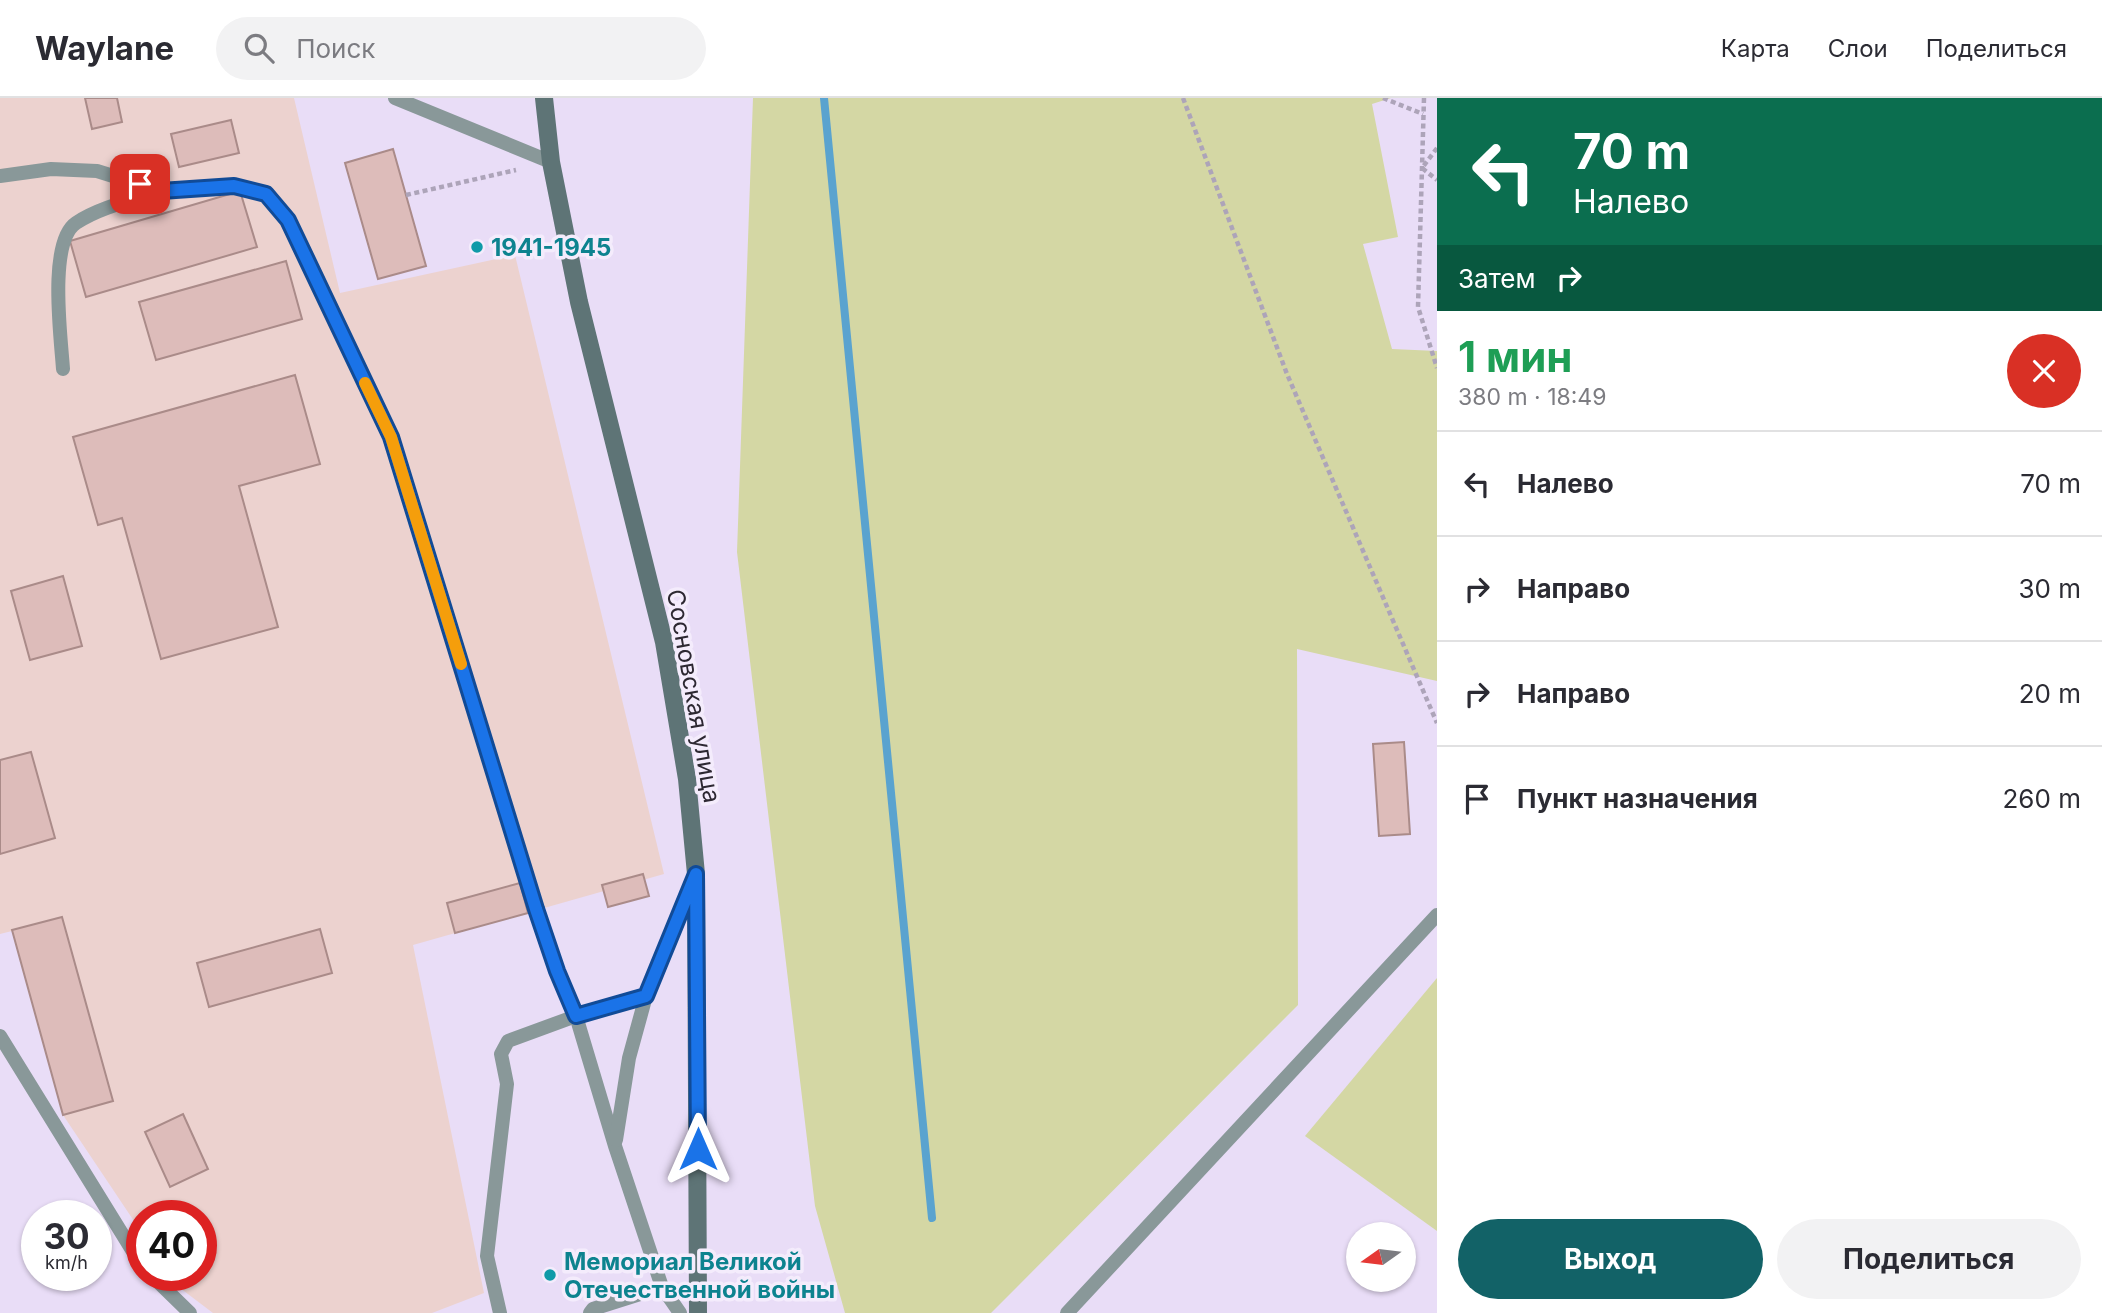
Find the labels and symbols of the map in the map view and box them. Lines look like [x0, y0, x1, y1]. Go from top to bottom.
pin [110, 154, 170, 214]
place label: 1941-1945 [491, 233, 611, 262]
marker: 1941-1945 [469, 239, 485, 255]
street label: Сосновская улица [661, 587, 727, 805]
position arrow [661, 1112, 735, 1186]
speed limit sign: 40 [126, 1200, 217, 1291]
north arrow [1346, 1222, 1416, 1292]
place label: Мемориал Великой Отечественной войны [564, 1247, 835, 1304]
marker: Мемориал Великой Отечественной войны [542, 1267, 558, 1283]

